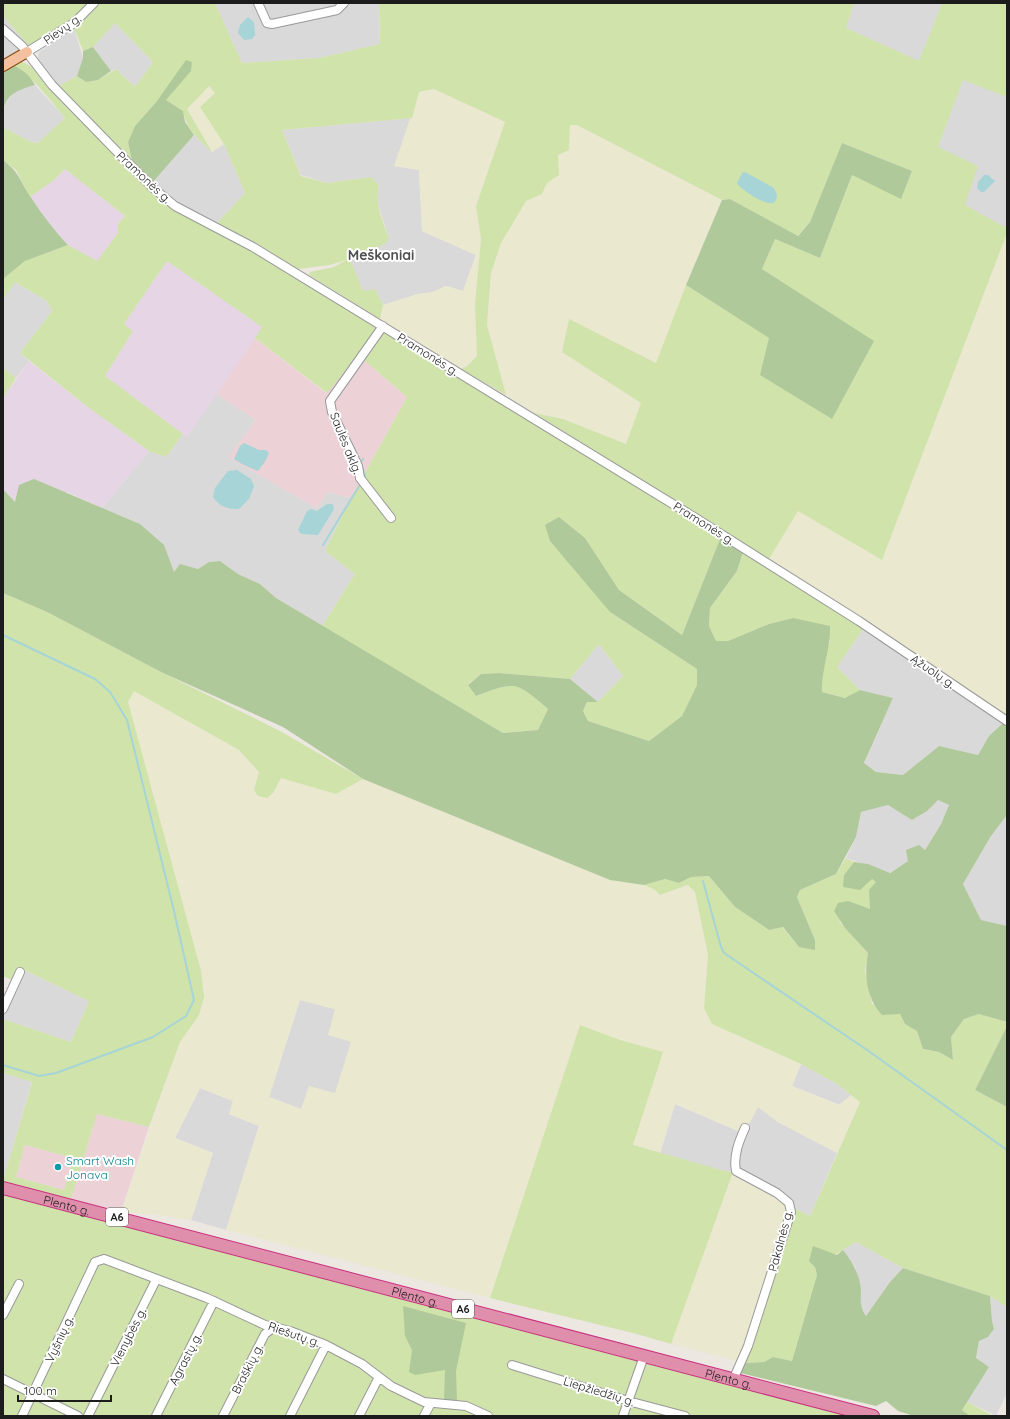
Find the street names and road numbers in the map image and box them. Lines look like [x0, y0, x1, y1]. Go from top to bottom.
street label: Pievų g. [40, 11, 84, 47]
street label: Pramonės g. [114, 148, 174, 206]
street label: Pramonės g. [395, 329, 461, 379]
street label: Saulės aklg. [327, 410, 365, 476]
street label: Pramonės g. [671, 498, 737, 548]
street label: Ąžuolų g. [908, 651, 958, 691]
street label: Plento g. [42, 1191, 92, 1218]
road number: A6 [106, 1208, 128, 1226]
street label: Pakalnės g. [765, 1209, 795, 1273]
street label: Plento g. [390, 1283, 440, 1309]
road number: A6 [452, 1300, 474, 1318]
street label: Vienybės g. [107, 1305, 149, 1369]
street label: Vyšnių g. [42, 1313, 76, 1365]
street label: Riešutų g. [266, 1318, 322, 1350]
street label: Agrastų g. [165, 1330, 205, 1388]
street label: Braškių g. [228, 1342, 266, 1396]
street label: Plento g. [704, 1365, 753, 1391]
street label: Liepžiedžių g. [562, 1373, 636, 1409]

